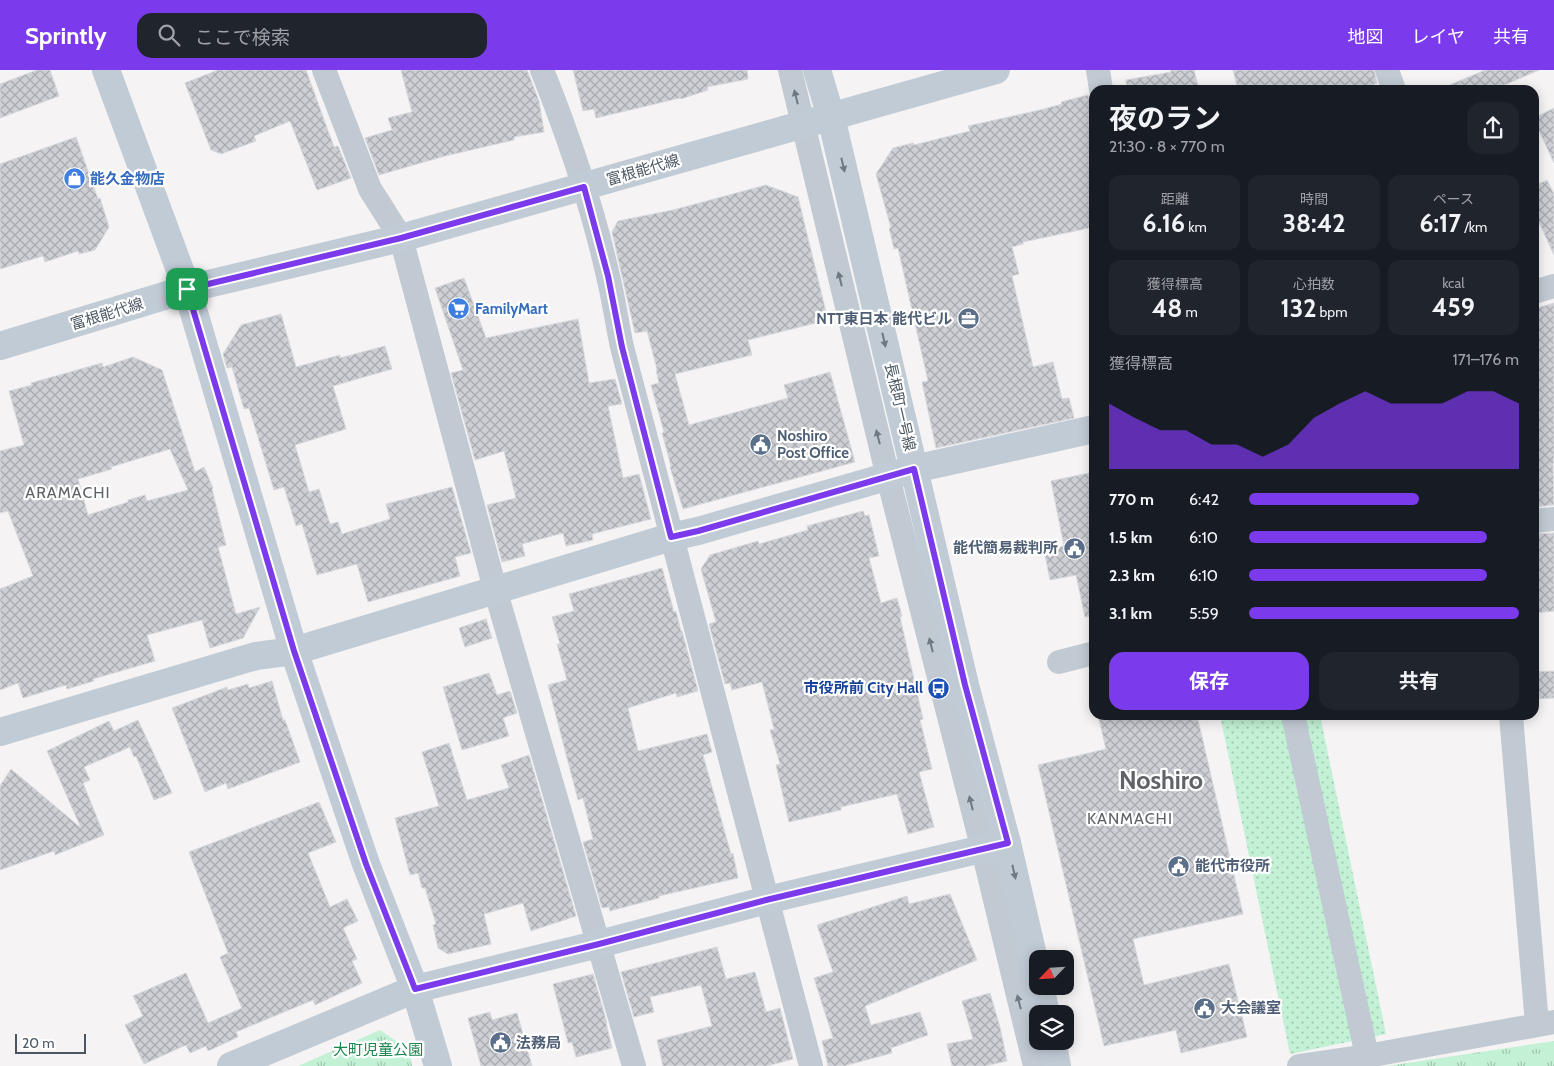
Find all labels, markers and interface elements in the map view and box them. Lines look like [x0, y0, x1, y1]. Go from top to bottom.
search box [137, 13, 487, 58]
text: Sprintly [25, 21, 107, 50]
icon: search [155, 21, 183, 49]
text: ここで検索 [195, 26, 290, 49]
text: 地図 [1348, 26, 1384, 48]
text: レイヤ [1412, 26, 1465, 48]
text: 共有 [1493, 26, 1529, 48]
one-way arrow [792, 89, 800, 104]
text: 夜のラン [1109, 101, 1221, 135]
button: share [1467, 102, 1519, 154]
text: 21:30 · 8 × 770 m [1109, 137, 1225, 156]
street label: 富根能代線 [604, 151, 682, 189]
one-way arrow [839, 157, 847, 172]
shop icon: 能久金物店 [62, 167, 86, 191]
place label: 能久金物店 [90, 170, 165, 188]
text: 距離 [1161, 190, 1189, 208]
text: 時間 [1300, 190, 1328, 208]
text: ペース [1433, 190, 1474, 208]
text: 6.16 [1143, 208, 1185, 238]
text: 38:42 [1283, 208, 1345, 238]
text: 6:17 [1419, 208, 1461, 238]
text: km [1185, 218, 1207, 236]
text: /km [1461, 218, 1487, 236]
pin [166, 268, 208, 310]
one-way arrow [836, 271, 844, 286]
text: kcal [1442, 274, 1465, 292]
icon: arrive [173, 275, 201, 303]
text: 獲得標高 [1147, 275, 1203, 293]
text: 心拍数 [1293, 275, 1335, 293]
text: 459 [1432, 292, 1475, 322]
text: 48 [1152, 293, 1182, 323]
text: 132 [1281, 293, 1316, 323]
street label: 富根能代線 [68, 294, 146, 334]
supermarket icon: FamilyMart [447, 297, 471, 321]
place label: FamilyMart [475, 300, 548, 318]
text: m [1182, 303, 1198, 321]
text: bpm [1316, 303, 1347, 321]
office icon: NTT東日本 能代ビル [956, 307, 980, 331]
place label: NTT東日本 能代ビル [816, 310, 952, 328]
one-way arrow [880, 333, 888, 348]
text: 171–176 m [1452, 350, 1519, 369]
text: 獲得標高 [1109, 354, 1173, 373]
street label: 長根町一号線 [881, 361, 919, 453]
place label: Noshiro Post Office [777, 427, 849, 462]
one-way arrow [874, 429, 882, 444]
public building icon: Noshiro Post Office [749, 433, 773, 457]
district label: ARAMACHI [25, 483, 111, 502]
text: 770 m [1109, 490, 1154, 509]
text: 6:42 [1189, 490, 1219, 509]
text: 1.5 km [1109, 528, 1152, 547]
text: 6:10 [1189, 528, 1218, 547]
public building icon: 能代簡易裁判所 [1062, 536, 1086, 560]
place label: 能代簡易裁判所 [953, 539, 1058, 557]
text: 2.3 km [1109, 566, 1155, 585]
text: 6:10 [1189, 566, 1218, 585]
text: 3.1 km [1109, 604, 1152, 623]
text: 5:59 [1189, 604, 1219, 623]
one-way arrow [927, 638, 935, 653]
button: 保存 [1109, 652, 1309, 710]
button: 共有 [1319, 652, 1519, 710]
bus stop icon: 市役所前 City Hall [927, 676, 951, 700]
place label: 市役所前 City Hall [804, 679, 923, 697]
district label: Noshiro [1119, 765, 1203, 795]
one-way arrow [967, 795, 975, 810]
district label: KANMACHI [1087, 809, 1173, 828]
public building icon: 能代市役所 [1167, 854, 1191, 878]
place label: 能代市役所 [1195, 857, 1270, 875]
one-way arrow [1010, 864, 1018, 879]
north arrow [1029, 950, 1074, 995]
map controls [1029, 950, 1074, 1050]
one-way arrow [1015, 994, 1023, 1009]
public building icon: 大会議室 [1193, 996, 1217, 1020]
place label: 大会議室 [1221, 999, 1281, 1017]
button: layers [1029, 1005, 1074, 1050]
scale bar [15, 1031, 86, 1054]
public building icon: 法務局 [488, 1031, 512, 1055]
text: 20 m [22, 1034, 55, 1052]
place label: 法務局 [516, 1034, 561, 1052]
park label: 大町児童公園 [333, 1041, 423, 1059]

